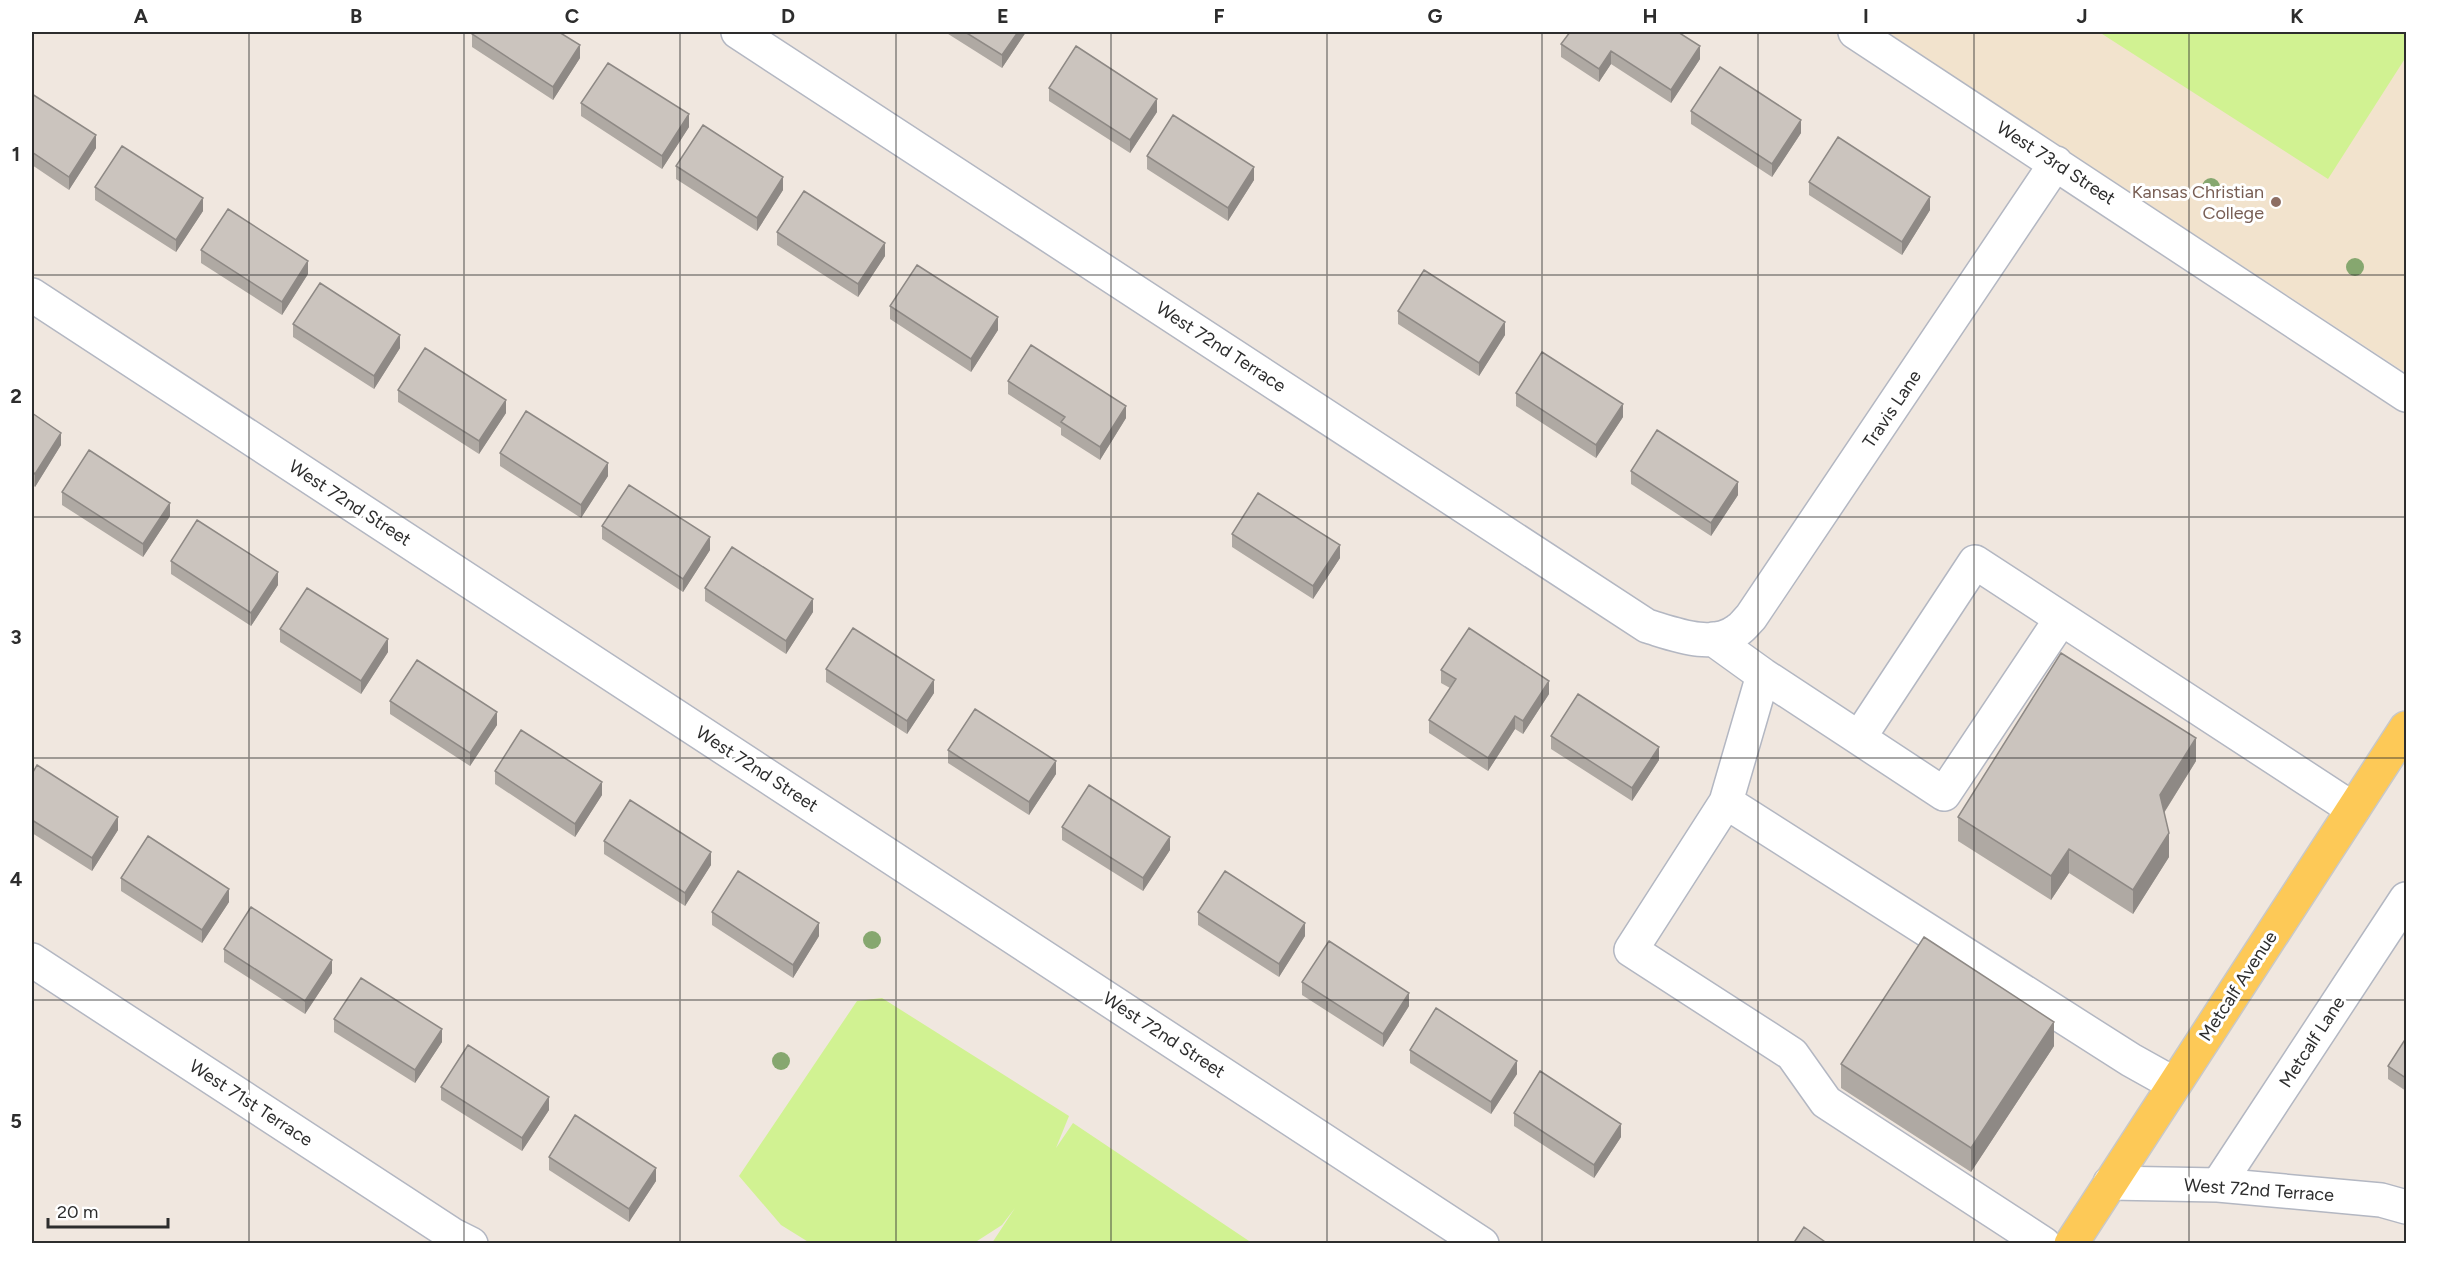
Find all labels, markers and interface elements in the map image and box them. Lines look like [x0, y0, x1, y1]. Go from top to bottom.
text: A [134, 4, 149, 28]
text: B [350, 4, 362, 28]
text: C [565, 4, 579, 28]
text: D [781, 4, 795, 28]
text: E [997, 4, 1009, 28]
text: F [1213, 4, 1225, 28]
text: G [1428, 4, 1443, 28]
text: H [1643, 4, 1658, 28]
text: I [1863, 4, 1869, 28]
text: J [2076, 4, 2088, 28]
text: K [2290, 4, 2304, 28]
street label: West 73rd Street [1993, 116, 2120, 210]
text: 1 [12, 142, 20, 166]
place label: Kansas Christian College [2132, 181, 2264, 224]
marker: Kansas Christian College [2269, 195, 2283, 209]
street label: West 72nd Terrace [1152, 297, 1290, 397]
street label: Travis Lane [1858, 366, 1926, 452]
text: 2 [10, 384, 22, 408]
street label: West 72nd Street [285, 455, 415, 551]
text: 3 [10, 625, 22, 649]
street label: West 72nd Street [692, 721, 822, 817]
text: 4 [10, 867, 23, 891]
street label: Metcalf Avenue [2194, 927, 2282, 1045]
street label: West 72nd Street [1099, 987, 1229, 1083]
street label: Metcalf Lane [2274, 992, 2350, 1092]
street label: West 71st Terrace [185, 1055, 317, 1151]
text: 5 [10, 1109, 22, 1133]
street label: West 72nd Terrace [2183, 1174, 2335, 1206]
scale bar [48, 1191, 168, 1229]
text: 20 m [57, 1201, 98, 1223]

